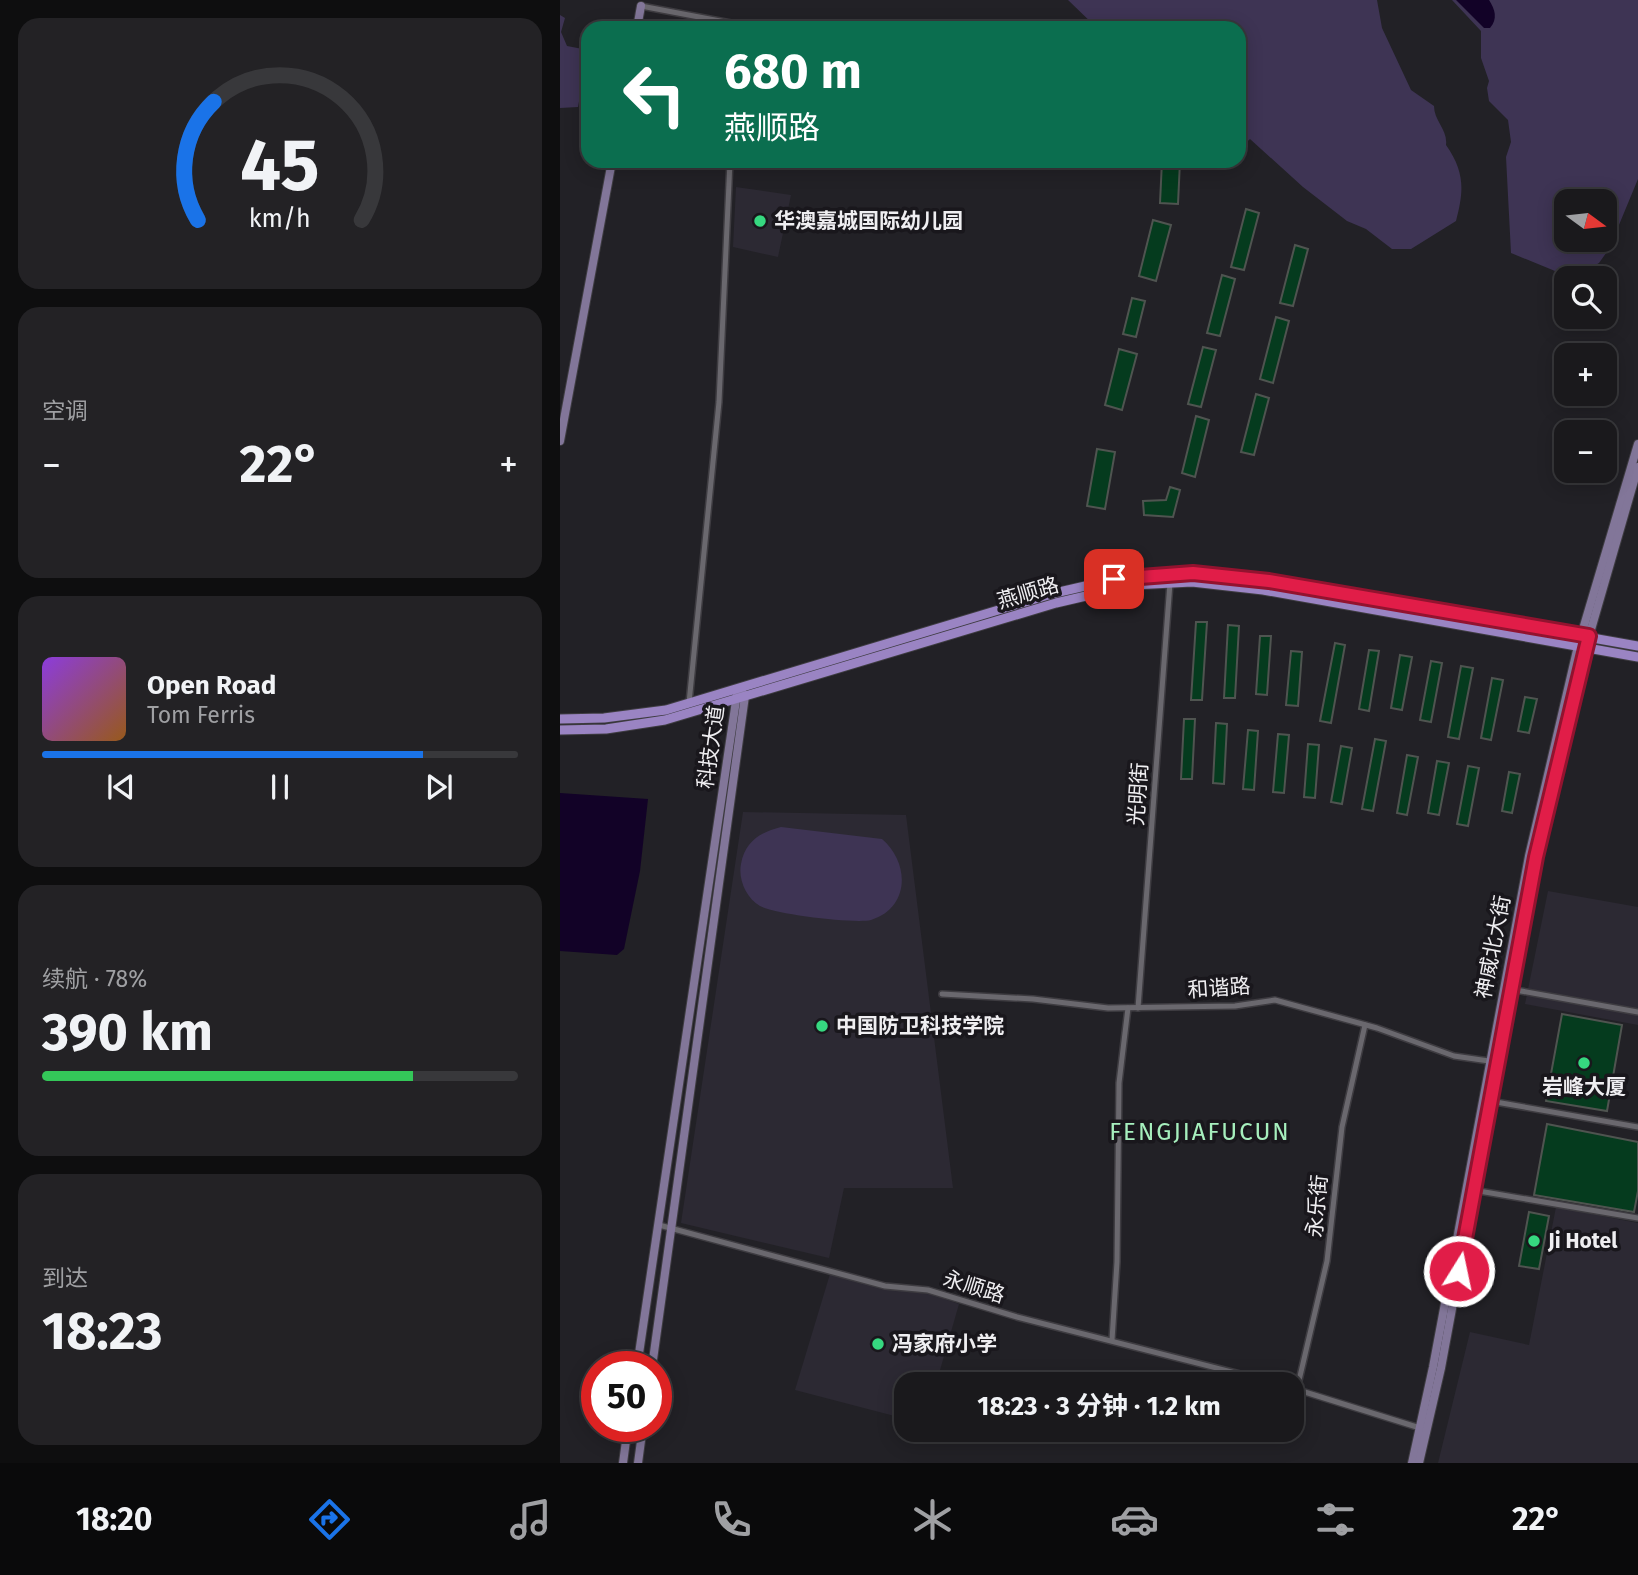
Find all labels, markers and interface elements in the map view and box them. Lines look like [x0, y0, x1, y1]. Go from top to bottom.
text: 680 m [724, 42, 862, 101]
icon: left [609, 49, 700, 140]
text: 燕顺路 [724, 109, 820, 147]
text: 45 [240, 122, 320, 209]
north arrow [1554, 189, 1617, 252]
map controls [1554, 189, 1617, 483]
text: km/h [249, 203, 311, 233]
place label: 华澳嘉城国际幼儿园 [774, 208, 963, 234]
marker: 华澳嘉城国际幼儿园 [752, 213, 768, 229]
button: search [1554, 266, 1617, 329]
button: + [1554, 343, 1617, 406]
text: 空调 [42, 397, 88, 425]
button: − [1554, 420, 1617, 483]
text: 22° [240, 433, 320, 496]
text: − [42, 442, 61, 488]
text: + [499, 442, 518, 488]
pin [1084, 549, 1144, 609]
icon: arrive [1095, 560, 1133, 598]
street label: 燕顺路 [994, 572, 1062, 614]
text: Open Road [147, 670, 276, 701]
text: Tom Ferris [147, 701, 255, 729]
street label: 科技大道 [692, 704, 730, 790]
street label: 光明街 [1123, 762, 1153, 826]
icon: previous [102, 768, 140, 806]
icon: pause [261, 768, 299, 806]
icon: next [420, 768, 458, 806]
street label: 神威北大街 [1470, 893, 1516, 1001]
text: 续航 · 78% [42, 965, 147, 993]
street label: 和谐路 [1187, 973, 1251, 1003]
text: 390 km [42, 1001, 213, 1064]
place label: 中国防卫科技学院 [836, 1013, 1004, 1039]
marker: 中国防卫科技学院 [814, 1018, 830, 1034]
marker: 岩峰大厦 [1576, 1055, 1592, 1071]
place label: 岩峰大厦 [1542, 1074, 1626, 1100]
district label: FENGJIAFUCUN [1109, 1118, 1291, 1146]
street label: 永乐街 [1301, 1173, 1333, 1239]
place label: Ji Hotel [1547, 1228, 1618, 1254]
marker: Ji Hotel [1526, 1233, 1542, 1249]
position arrow [1422, 1234, 1496, 1308]
text: 到达 [42, 1264, 88, 1292]
street label: 永顺路 [940, 1265, 1008, 1309]
text: 18:23 [42, 1300, 162, 1363]
place label: 冯家府小学 [892, 1331, 997, 1357]
marker: 冯家府小学 [870, 1336, 886, 1352]
speed limit sign: 50 [581, 1351, 672, 1442]
text: 18:23 · 3 分钟 · 1.2 km [977, 1391, 1221, 1422]
icon: directions [305, 1495, 354, 1544]
icon: music [506, 1495, 555, 1544]
icon: phone [707, 1495, 756, 1544]
icon: climate [908, 1495, 957, 1544]
icon: car [1110, 1495, 1159, 1544]
icon: filters [1311, 1495, 1360, 1544]
text: 18:20 [76, 1500, 153, 1538]
text: 22° [1512, 1500, 1562, 1538]

